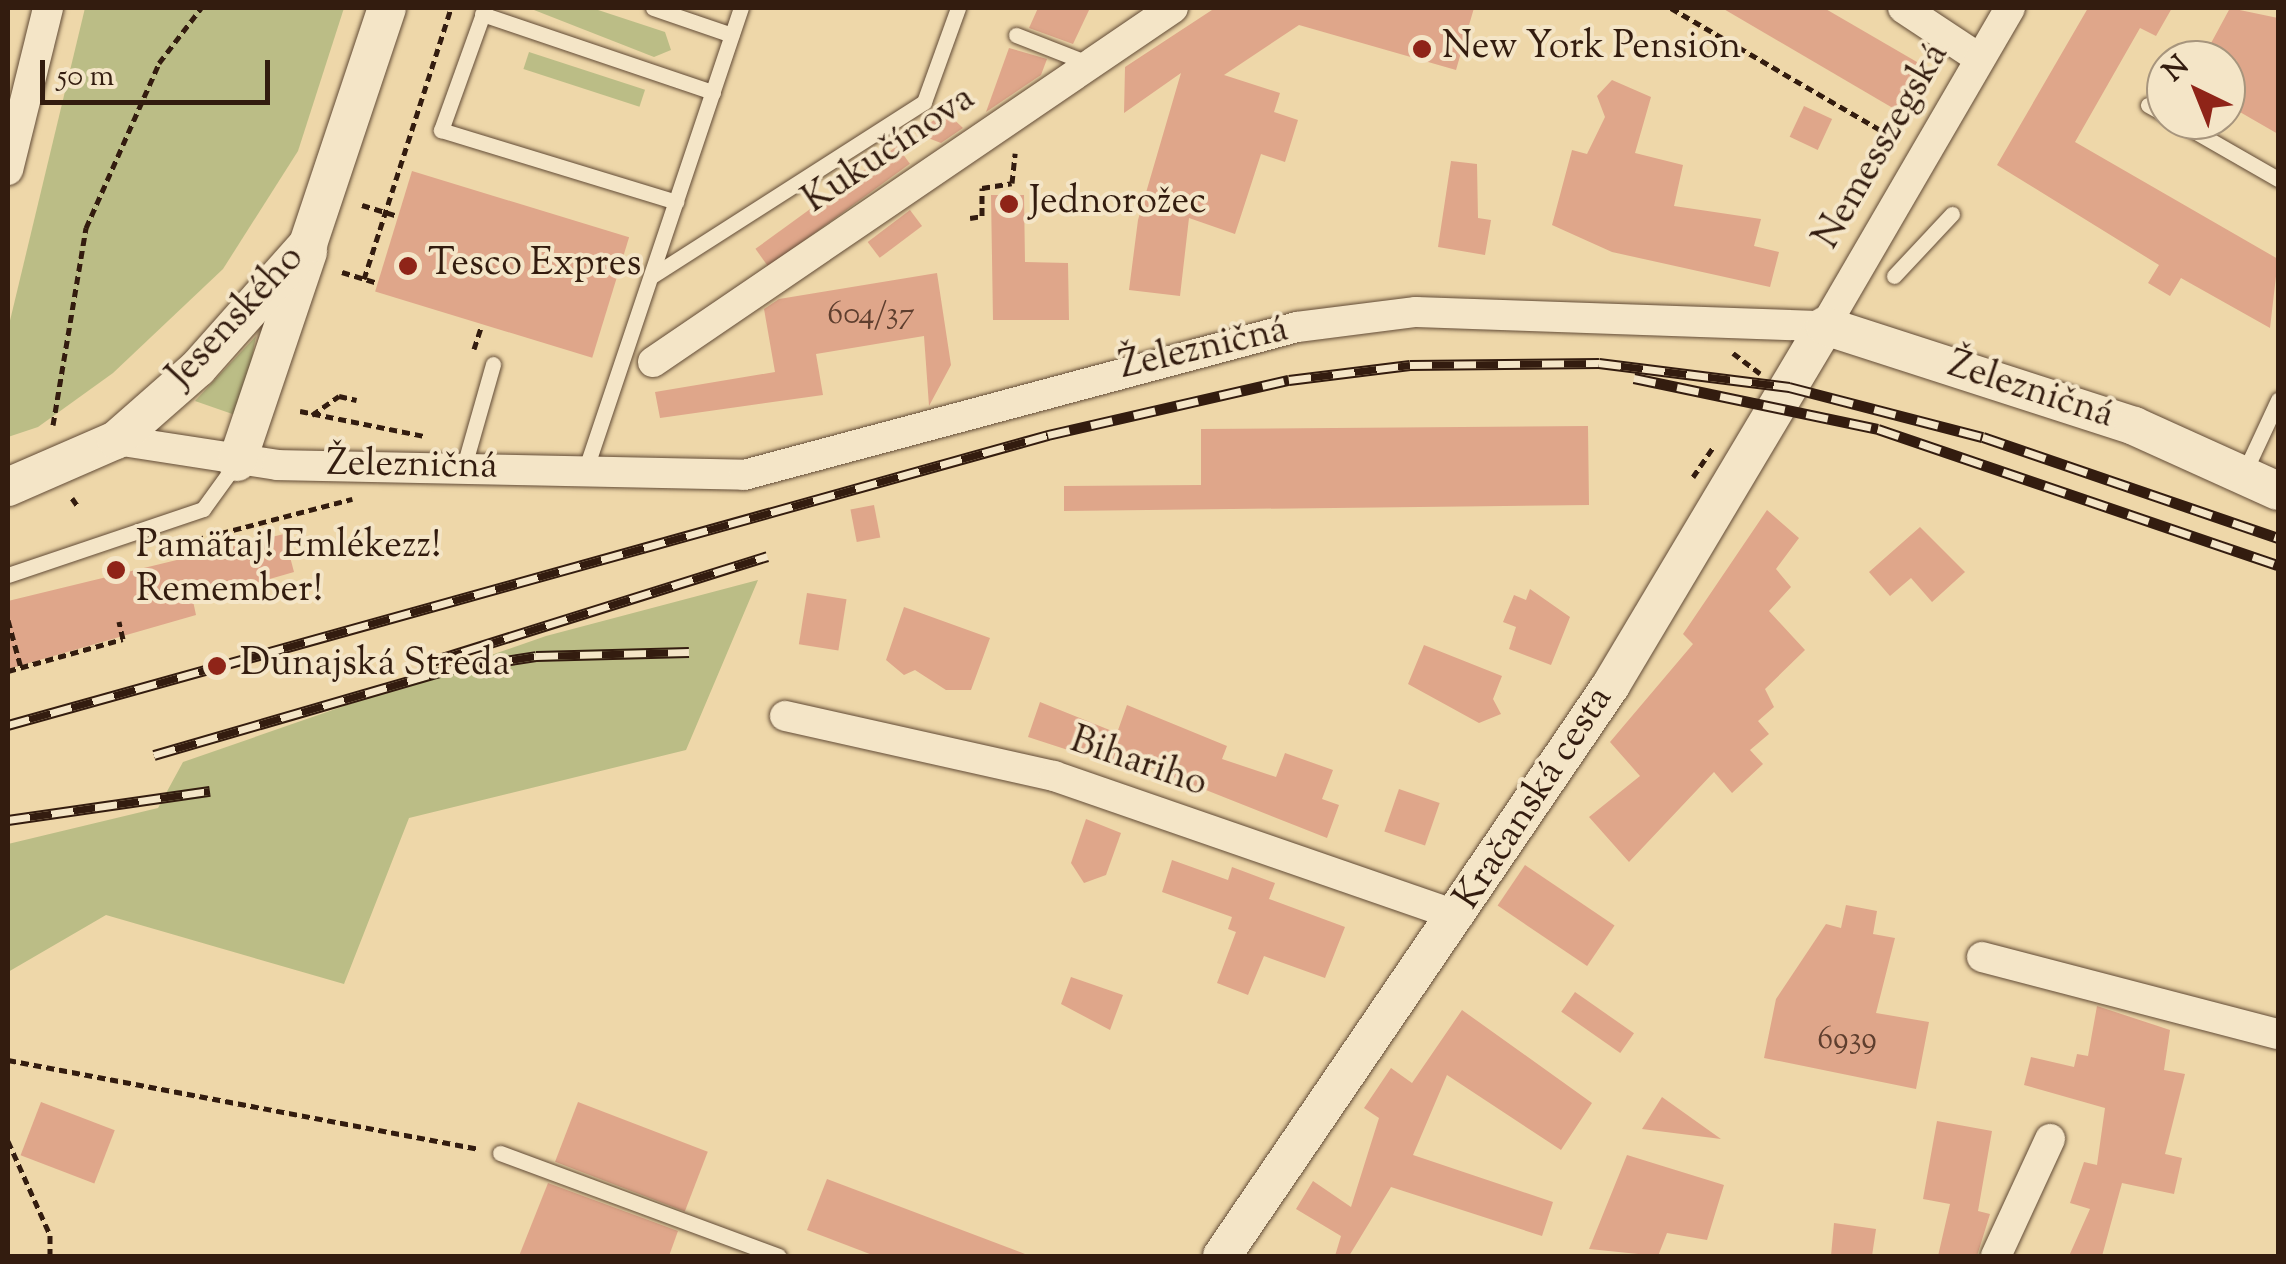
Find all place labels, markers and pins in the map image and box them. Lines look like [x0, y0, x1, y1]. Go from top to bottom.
place label: New York Pension [1442, 26, 1741, 72]
marker: New York Pension [1411, 38, 1433, 60]
place label: Jednorožec [1029, 181, 1206, 227]
marker: Jednorožec [998, 193, 1020, 215]
place label: Tesco Expres [428, 243, 641, 289]
marker: Tesco Expres [397, 255, 419, 277]
place label: Pamätaj! Emlékezz! Remember! [136, 525, 441, 614]
marker: Pamätaj! Emlékezz! Remember! [105, 559, 127, 581]
place label: Dunajská Streda [240, 643, 510, 689]
marker: Dunajská Streda [204, 653, 230, 679]

